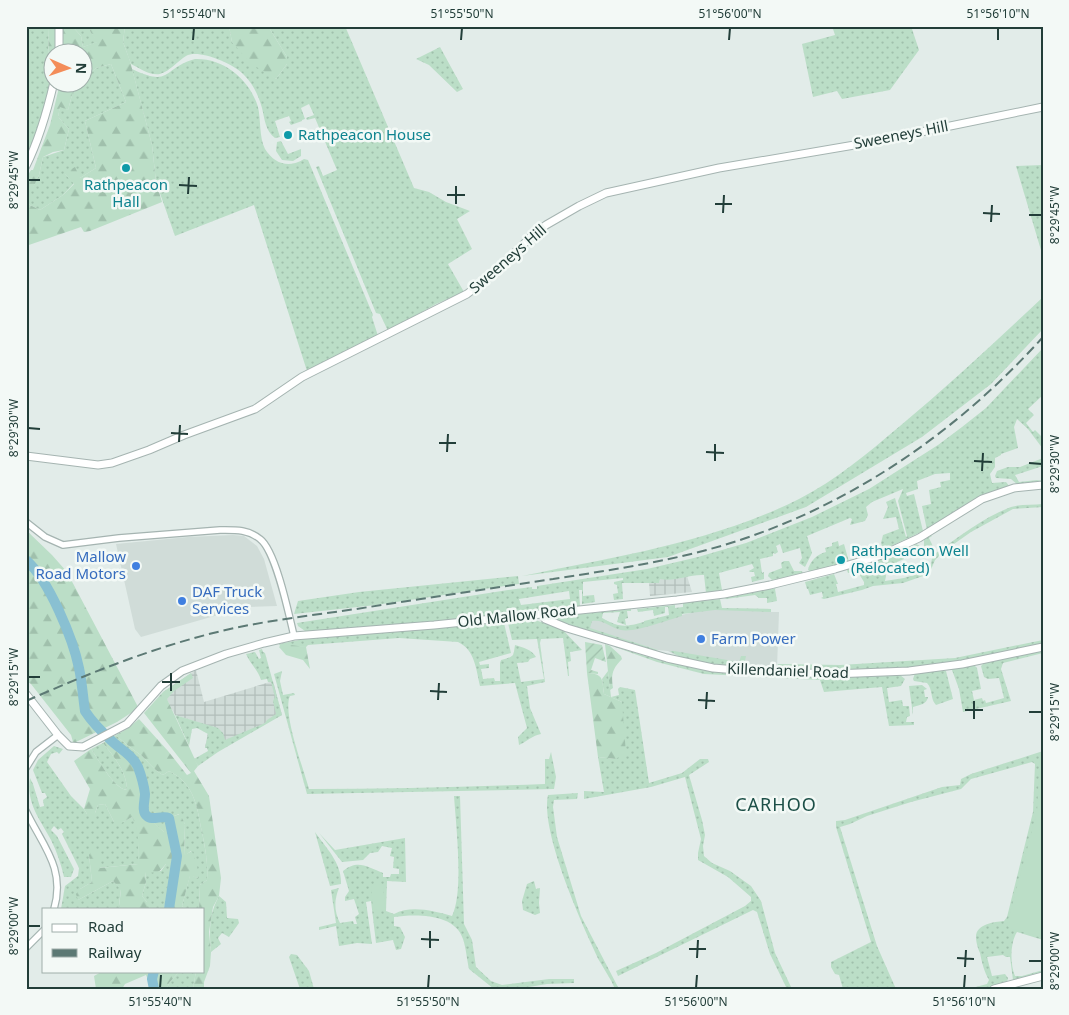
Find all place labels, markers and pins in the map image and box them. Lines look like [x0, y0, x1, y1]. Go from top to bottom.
place label: Rathpeacon House [298, 124, 431, 144]
marker: Rathpeacon House [282, 129, 294, 141]
marker: Rathpeacon Hall [120, 162, 132, 174]
place label: Rathpeacon Hall [84, 174, 168, 211]
place label: Rathpeacon Well (Relocated) [851, 540, 969, 577]
place label: Mallow Road Motors [36, 546, 126, 583]
marker: Rathpeacon Well (Relocated) [835, 554, 847, 566]
marker: Mallow Road Motors [130, 560, 142, 572]
place label: DAF Truck Services [192, 581, 262, 618]
marker: DAF Truck Services [176, 595, 188, 607]
place label: Farm Power [711, 628, 796, 648]
marker: Farm Power [695, 633, 707, 645]

